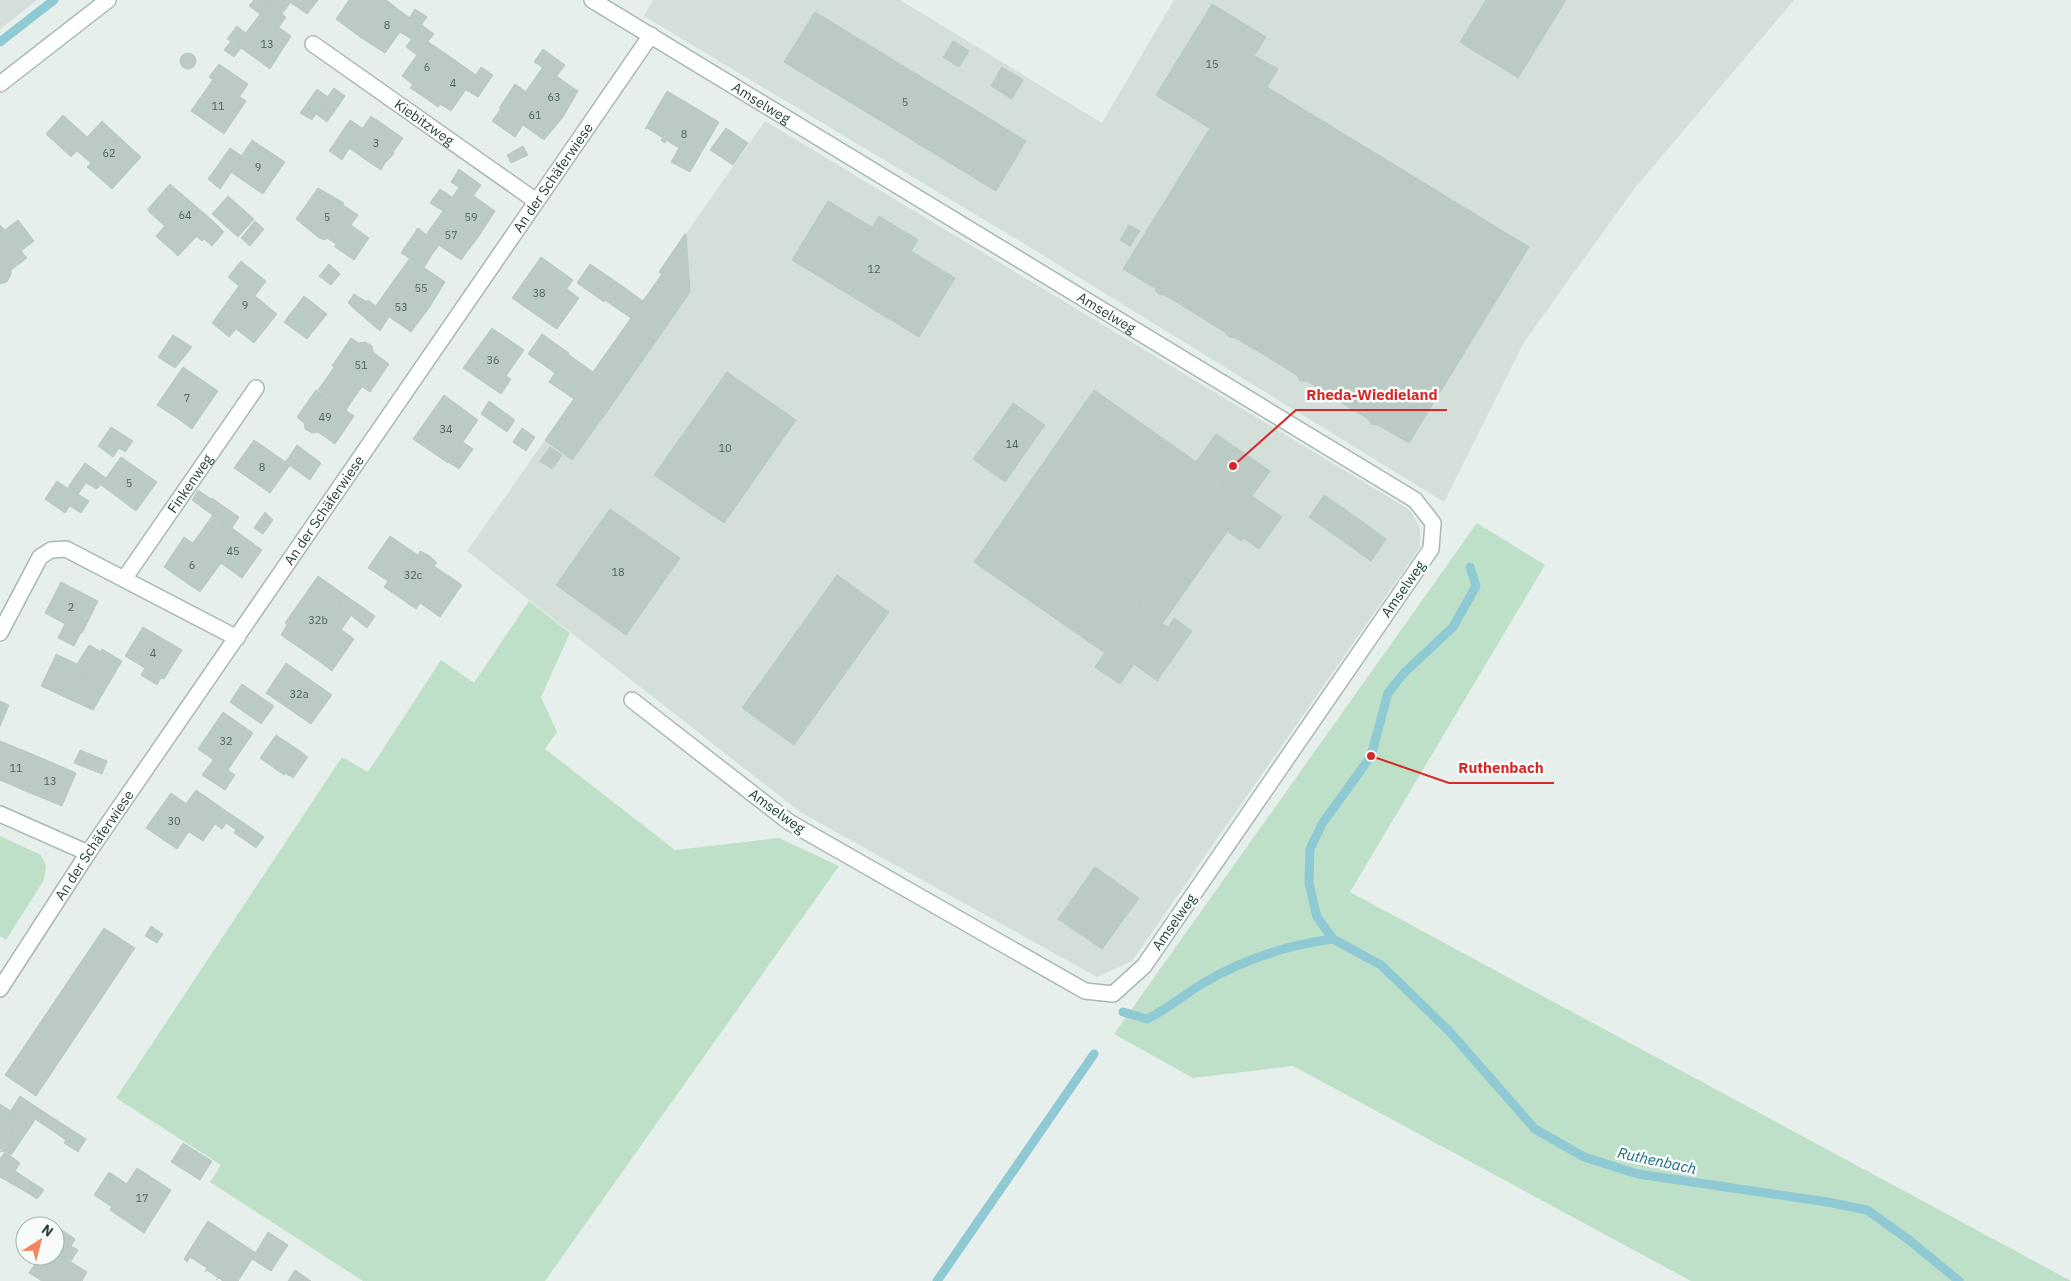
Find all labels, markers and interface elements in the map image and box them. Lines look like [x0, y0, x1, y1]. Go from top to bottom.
house number: 8 [384, 18, 390, 32]
house number: 13 [260, 37, 274, 51]
house number: 15 [1205, 57, 1219, 71]
house number: 6 [424, 60, 430, 74]
house number: 4 [450, 76, 457, 90]
street label: Amselweg [729, 78, 794, 128]
house number: 63 [547, 90, 561, 104]
street label: Kiebitzweg [391, 95, 458, 150]
house number: 5 [902, 95, 908, 109]
house number: 11 [211, 99, 225, 113]
house number: 61 [528, 108, 542, 122]
street label: An der Schäferwiese [509, 119, 597, 236]
house number: 8 [681, 127, 687, 141]
house number: 3 [373, 136, 379, 150]
house number: 62 [102, 146, 116, 160]
house number: 9 [255, 160, 261, 174]
house number: 64 [178, 208, 192, 222]
house number: 5 [324, 210, 330, 224]
house number: 59 [464, 210, 478, 224]
house number: 57 [444, 228, 458, 242]
house number: 12 [867, 262, 881, 276]
house number: 55 [414, 281, 428, 295]
house number: 38 [532, 286, 546, 300]
street label: Amselweg [1074, 288, 1140, 338]
house number: 9 [242, 298, 248, 312]
house number: 53 [394, 300, 408, 314]
house number: 36 [486, 353, 500, 367]
house number: 51 [354, 358, 368, 372]
callout: Rheda-Wiedieland [1296, 380, 1447, 410]
text: Rheda-Wiedieland [1306, 385, 1438, 404]
house number: 7 [184, 391, 190, 405]
house number: 49 [318, 410, 332, 424]
house number: 34 [439, 422, 453, 436]
house number: 14 [1005, 437, 1019, 451]
house number: 10 [718, 441, 732, 455]
street label: Finkenweg [163, 450, 217, 517]
street label: An der Schäferwiese [280, 452, 368, 569]
house number: 8 [259, 460, 265, 474]
house number: 5 [126, 476, 132, 490]
house number: 45 [226, 544, 240, 558]
street label: Amselweg [1377, 557, 1429, 621]
house number: 6 [189, 558, 195, 572]
house number: 18 [611, 565, 625, 579]
house number: 32c [404, 568, 423, 582]
house number: 2 [68, 600, 74, 614]
house number: 32b [308, 613, 328, 627]
house number: 4 [150, 646, 157, 660]
house number: 32a [289, 687, 309, 701]
house number: 32 [219, 734, 233, 748]
callout: Ruthenbach [1449, 753, 1554, 783]
text: Ruthenbach [1458, 758, 1544, 777]
house number: 11 [9, 761, 23, 775]
house number: 13 [43, 774, 57, 788]
street label: Amselweg [745, 785, 809, 838]
street label: An der Schäferwiese [51, 786, 138, 904]
house number: 30 [167, 814, 181, 828]
street label: Amselweg [1148, 890, 1200, 954]
water label: Ruthenbach [1616, 1143, 1698, 1178]
house number: 17 [135, 1191, 149, 1205]
north arrow [15, 1216, 65, 1266]
text: N [38, 1220, 57, 1241]

